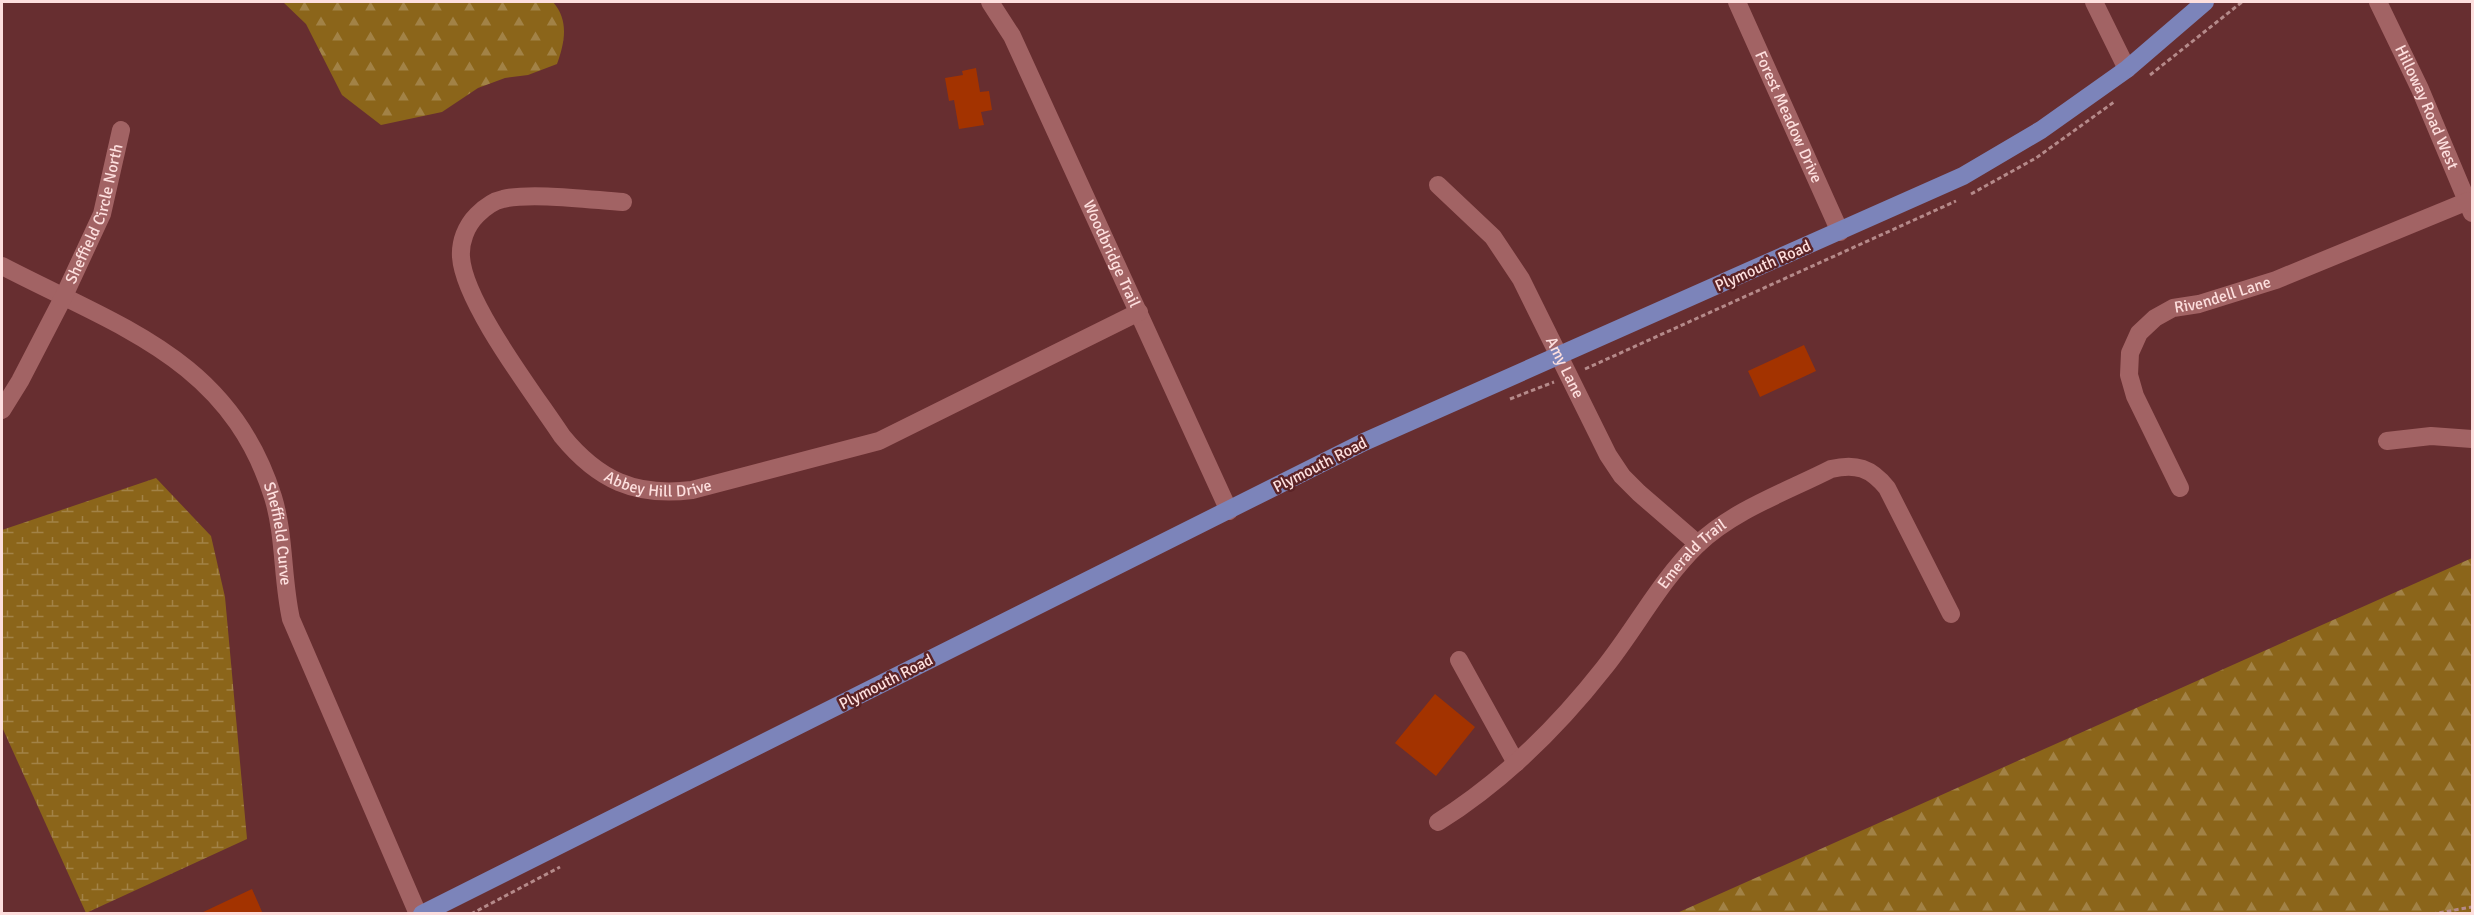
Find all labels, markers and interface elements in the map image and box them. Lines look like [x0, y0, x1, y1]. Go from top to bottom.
street label: Hilloway Road West [2390, 42, 2463, 173]
street label: Forest Meadow Drive [1750, 48, 1827, 186]
street label: Sheffield Circle North [61, 142, 128, 287]
street label: Woodbridge Trail [1078, 197, 1145, 311]
street label: Plymouth Road [1712, 236, 1814, 296]
street label: Rivendell Lane [2173, 272, 2274, 318]
street label: Amy Lane [1541, 333, 1588, 402]
street label: Plymouth Road [1270, 433, 1370, 497]
street label: Abbey Hill Drive [601, 467, 714, 502]
street label: Sheffield Curve [259, 479, 296, 586]
street label: Emerald Trail [1653, 515, 1730, 593]
street label: Plymouth Road [836, 650, 936, 714]

